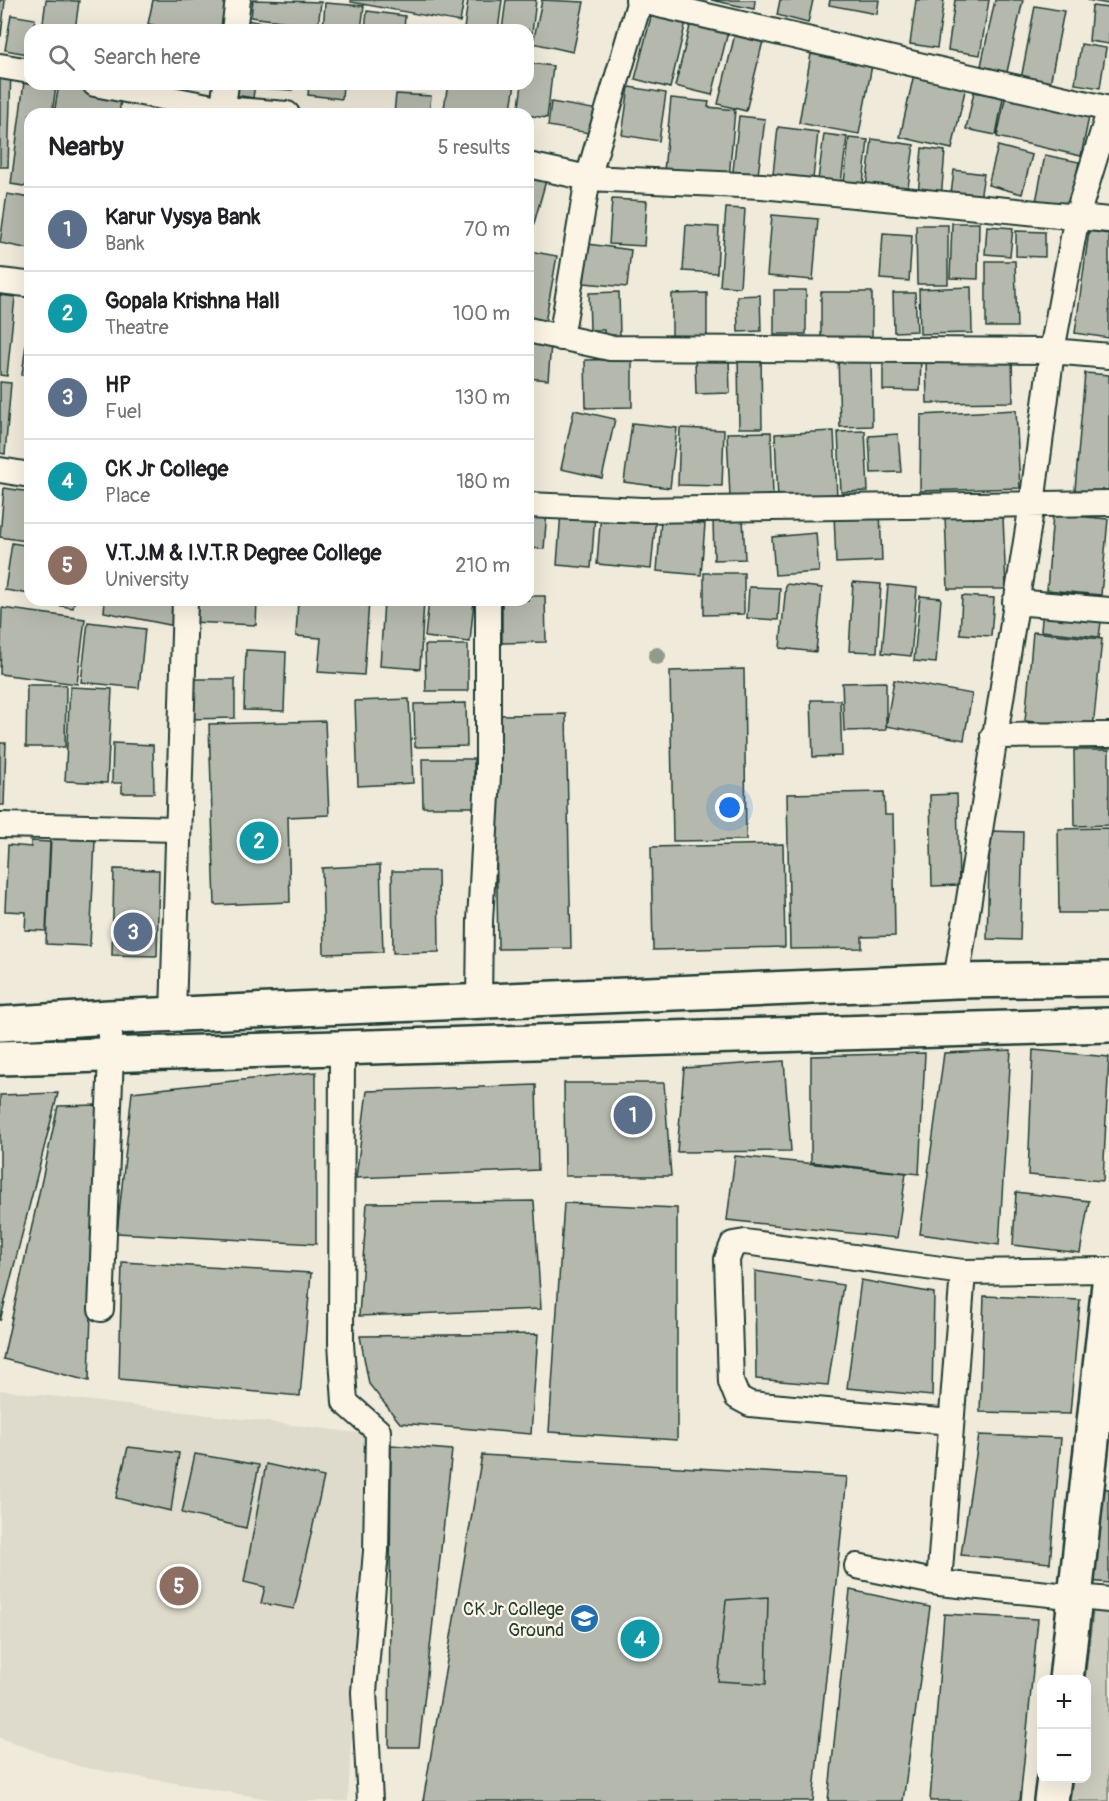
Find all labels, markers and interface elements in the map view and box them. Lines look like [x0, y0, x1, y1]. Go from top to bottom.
search box [24, 24, 534, 90]
icon: search [45, 41, 78, 74]
text: Search here [93, 43, 200, 71]
text: Nearby [48, 131, 124, 163]
text: 5 results [438, 135, 510, 160]
text: Karur Vysya Bank [105, 203, 261, 231]
text: 1 [64, 217, 71, 242]
text: 70 m [464, 217, 510, 242]
text: Bank [105, 231, 145, 256]
text: Gopala Krishna Hall [105, 287, 280, 315]
text: 2 [62, 301, 73, 326]
text: 100 m [453, 301, 510, 326]
text: Theatre [105, 315, 169, 340]
text: HP [105, 371, 131, 399]
text: 3 [62, 385, 73, 410]
text: 130 m [455, 385, 510, 410]
text: Fuel [105, 399, 142, 424]
text: CK Jr College [105, 455, 228, 483]
text: 4 [62, 469, 73, 494]
text: 180 m [456, 469, 510, 494]
text: Place [105, 483, 150, 508]
text: V.T.J.M & I.V.T.R Degree College [105, 539, 381, 567]
text: 5 [62, 553, 73, 578]
text: 210 m [455, 553, 510, 578]
text: University [105, 567, 189, 592]
your location [715, 793, 744, 822]
pin: 2 [240, 818, 278, 864]
pin: 3 [114, 910, 152, 954]
pin: 1 [614, 1092, 652, 1138]
pin: 5 [160, 1564, 198, 1608]
place label: CK Jr College Ground [463, 1598, 564, 1642]
school or university icon: CK Jr College Ground [569, 1603, 601, 1635]
pin: 4 [620, 1616, 660, 1662]
map controls [1037, 1675, 1091, 1783]
button: + [1037, 1675, 1091, 1729]
button: − [1037, 1729, 1091, 1783]

